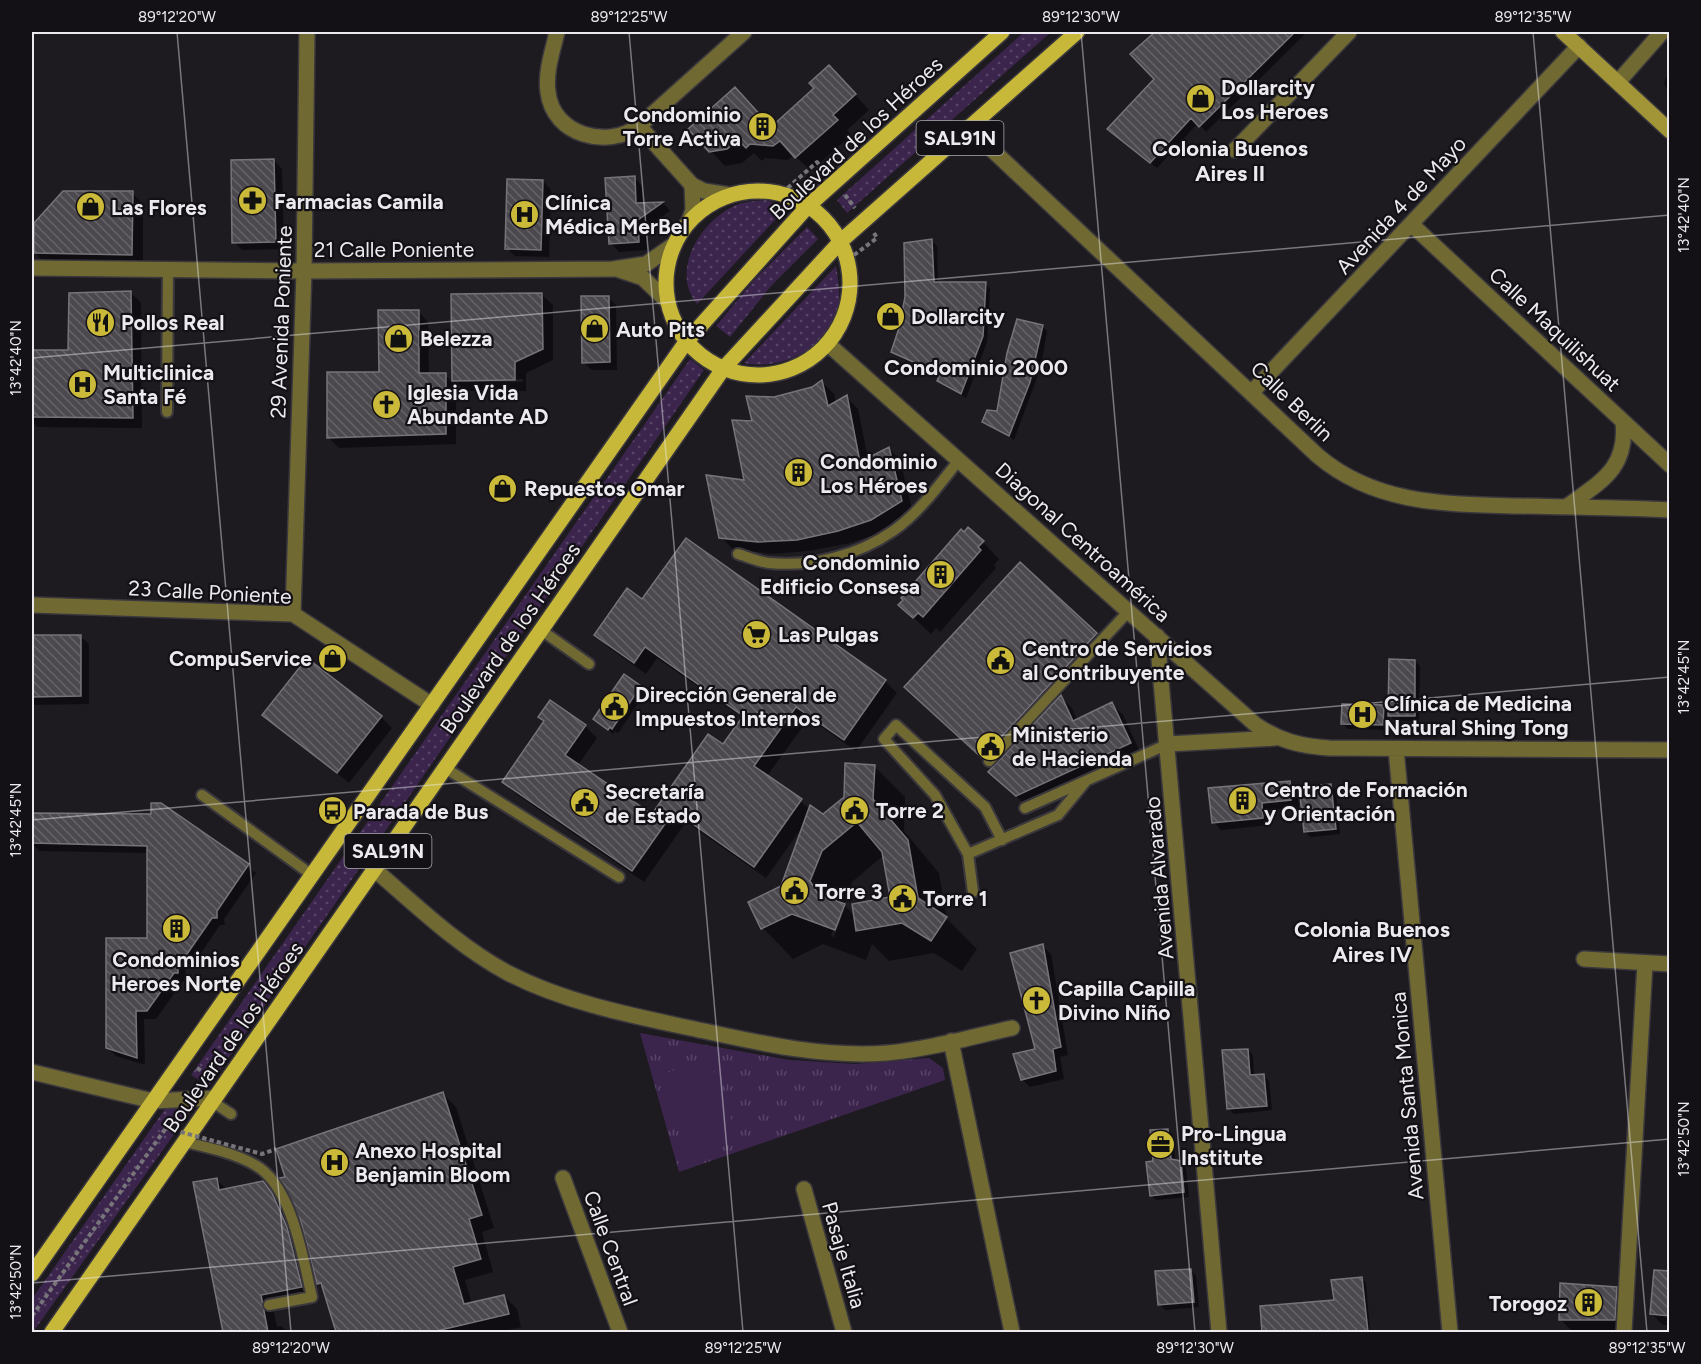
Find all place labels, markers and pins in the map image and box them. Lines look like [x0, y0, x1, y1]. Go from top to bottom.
place label: Dollarcity Los Heroes [1221, 75, 1328, 124]
shop icon: Dollarcity Los Heroes [1184, 83, 1216, 115]
place label: Condominio Torre Activa [623, 102, 741, 151]
building icon: Condominio Torre Activa [746, 110, 778, 142]
pharmacy icon: Farmacias Camila [237, 185, 269, 217]
place label: Farmacias Camila [274, 189, 444, 214]
place label: Clínica Médica MerBel [545, 190, 688, 239]
shop icon: Las Flores [74, 191, 106, 223]
place label: Las Flores [111, 195, 207, 220]
hospital icon: Clínica Médica MerBel [508, 198, 540, 230]
shop icon: Dollarcity [874, 300, 906, 332]
place label: Dollarcity [911, 304, 1006, 329]
restaurant icon: Pollos Real [84, 306, 116, 338]
place label: Pollos Real [121, 310, 225, 335]
shop icon: Auto Pits [579, 313, 611, 345]
place label: Auto Pits [616, 317, 705, 342]
shop icon: Belezza [383, 322, 415, 354]
place label: Belezza [420, 326, 493, 351]
place label: Multiclinica Santa Fé [103, 360, 214, 409]
hospital icon: Multiclinica Santa Fé [66, 368, 98, 400]
place label: Iglesia Vida Abundante AD [407, 380, 549, 429]
church icon: Iglesia Vida Abundante AD [370, 388, 402, 420]
place label: Condominio Los Héroes [820, 449, 938, 498]
building icon: Condominio Los Héroes [783, 457, 815, 489]
shop icon: Repuestos Omar [487, 472, 519, 504]
place label: Repuestos Omar [524, 476, 684, 501]
place label: Condominio Edificio Consesa [760, 550, 920, 599]
building icon: Condominio Edificio Consesa [925, 558, 957, 590]
supermarket icon: Las Pulgas [741, 618, 773, 650]
place label: Las Pulgas [778, 622, 879, 647]
place label: Centro de Servicios al Contribuyente [1022, 636, 1212, 685]
shop icon: CompuService [317, 642, 349, 674]
public building icon: Centro de Servicios al Contribuyente [985, 644, 1017, 676]
place label: CompuService [169, 646, 312, 671]
place label: Dirección General de Impuestos Internos [635, 682, 837, 731]
public building icon: Dirección General de Impuestos Internos [598, 690, 630, 722]
place label: Clínica de Medicina Natural Shing Tong [1384, 691, 1572, 740]
hospital icon: Clínica de Medicina Natural Shing Tong [1347, 699, 1379, 731]
place label: Ministerio de Hacienda [1012, 722, 1132, 771]
public building icon: Ministerio de Hacienda [975, 730, 1007, 762]
place label: Centro de Formación y Orientación [1264, 777, 1468, 826]
place label: Secretaría de Estado [605, 779, 705, 828]
building icon: Centro de Formación y Orientación [1227, 785, 1259, 817]
public building icon: Secretaría de Estado [568, 787, 600, 819]
public building icon: Torre 2 [839, 794, 871, 826]
bus stop icon: Parada de Bus [316, 795, 348, 827]
place label: Torre 2 [876, 798, 944, 823]
place label: Parada de Bus [353, 799, 488, 824]
public building icon: Torre 3 [778, 875, 810, 907]
place label: Torre 3 [815, 879, 882, 904]
public building icon: Torre 1 [886, 882, 918, 914]
place label: Torre 1 [923, 886, 988, 911]
building icon: Condominios Heroes Norte [160, 912, 192, 944]
place label: Condominios Heroes Norte [111, 947, 241, 996]
place label: Capilla Capilla Divino Niño [1058, 976, 1195, 1025]
church icon: Capilla Capilla Divino Niño [1021, 984, 1053, 1016]
place label: Pro-Lingua Institute [1181, 1121, 1287, 1170]
office icon: Pro-Lingua Institute [1144, 1129, 1176, 1161]
place label: Anexo Hospital Benjamin Bloom [355, 1138, 510, 1187]
hospital icon: Anexo Hospital Benjamin Bloom [318, 1146, 350, 1178]
building icon: Torogoz [1572, 1287, 1604, 1319]
place label: Torogoz [1489, 1291, 1567, 1316]

